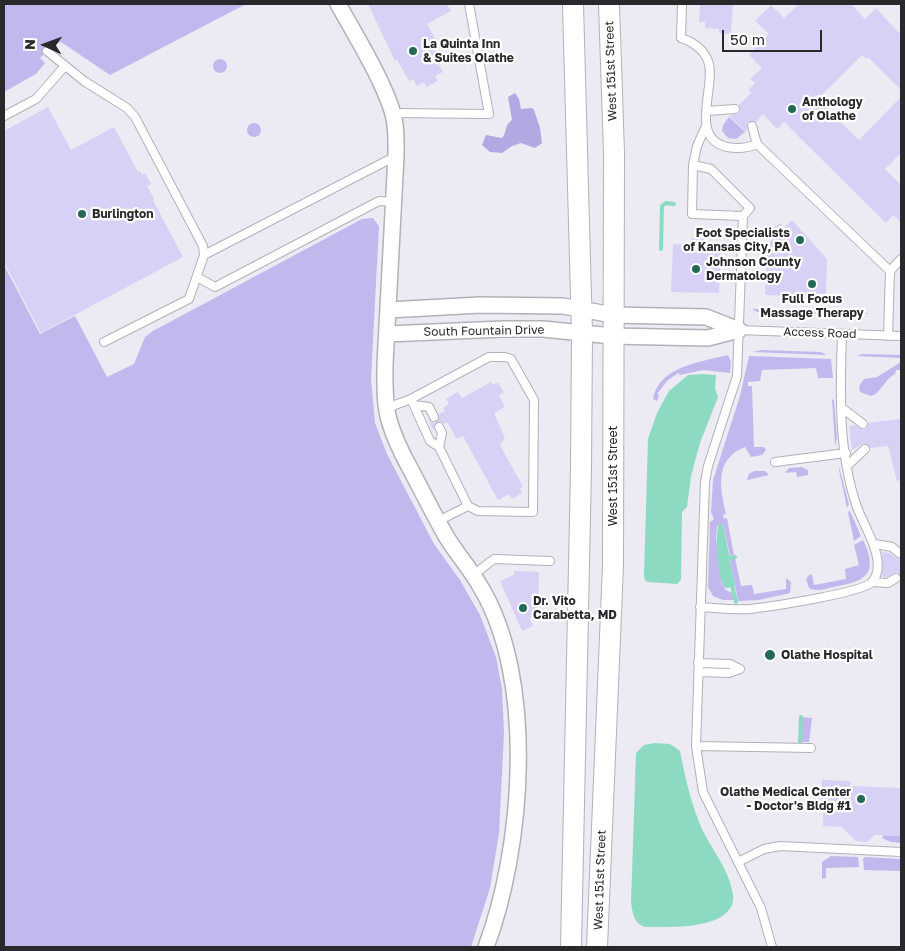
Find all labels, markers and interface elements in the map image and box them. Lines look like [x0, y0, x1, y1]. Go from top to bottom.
north arrow [20, 20, 70, 70]
scale bar [725, 20, 825, 52]
street label: West 151st Street [602, 21, 620, 121]
text: 50 m [730, 30, 765, 48]
place label: La Quinta Inn & Suites Olathe [423, 37, 514, 65]
text: N [21, 39, 38, 50]
marker: La Quinta Inn & Suites Olathe [407, 45, 419, 57]
place label: Anthology of Olathe [802, 95, 863, 123]
marker: Anthology of Olathe [786, 103, 798, 115]
place label: Burlington [92, 207, 153, 221]
marker: Burlington [76, 208, 88, 220]
place label: Foot Specialists of Kansas City, PA [683, 226, 790, 254]
marker: Foot Specialists of Kansas City, PA [794, 234, 806, 246]
place label: Johnson County Dermatology [706, 255, 801, 283]
marker: Johnson County Dermatology [690, 263, 702, 275]
marker: Full Focus Massage Therapy [806, 278, 818, 290]
place label: Full Focus Massage Therapy [760, 292, 864, 320]
street label: South Fountain Drive [423, 323, 545, 339]
street label: Access Road [783, 325, 857, 341]
street label: West 151st Street [606, 426, 620, 526]
place label: Dr. Vito Carabetta, MD [533, 594, 617, 622]
marker: Dr. Vito Carabetta, MD [517, 602, 529, 614]
marker: Olathe Hospital [763, 648, 777, 662]
place label: Olathe Hospital [781, 648, 873, 662]
place label: Olathe Medical Center - Doctor's Bldg #1 [720, 785, 851, 813]
marker: Olathe Medical Center - Doctor's Bldg #1 [855, 793, 867, 805]
street label: West 151st Street [591, 830, 609, 930]

